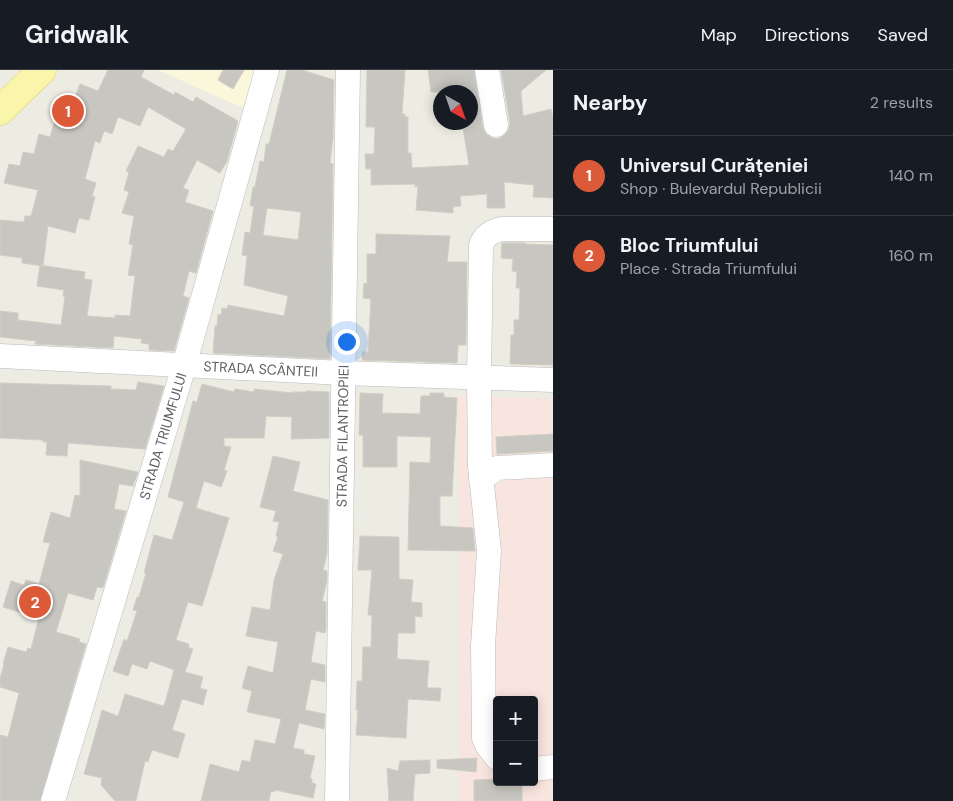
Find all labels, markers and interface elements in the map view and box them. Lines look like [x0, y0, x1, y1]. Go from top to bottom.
text: Gridwalk [25, 19, 129, 50]
text: Map [701, 23, 737, 47]
text: Directions [765, 23, 850, 47]
text: Saved [878, 23, 928, 47]
north arrow [433, 85, 478, 130]
text: Nearby [573, 89, 647, 117]
pin: 1 [52, 92, 84, 130]
text: 2 results [870, 92, 933, 113]
text: Universul Curățeniei [620, 153, 808, 178]
text: 1 [586, 165, 592, 186]
text: 140 m [889, 165, 933, 186]
text: Shop · Bulevardul Republicii [620, 178, 822, 199]
text: Bloc Triumfului [620, 233, 759, 258]
text: 2 [584, 245, 594, 266]
text: 160 m [889, 245, 933, 266]
text: Place · Strada Triumfului [620, 258, 797, 279]
your location [334, 329, 360, 355]
street label: STRADA SCÂNTEII [203, 357, 318, 381]
street label: STRADA FILANTROPIEI [332, 365, 353, 507]
street label: STRADA TRIUMFULUI [135, 370, 190, 502]
pin: 2 [19, 583, 51, 621]
map controls [493, 696, 538, 786]
button: + [493, 696, 538, 741]
button: − [493, 741, 538, 786]

